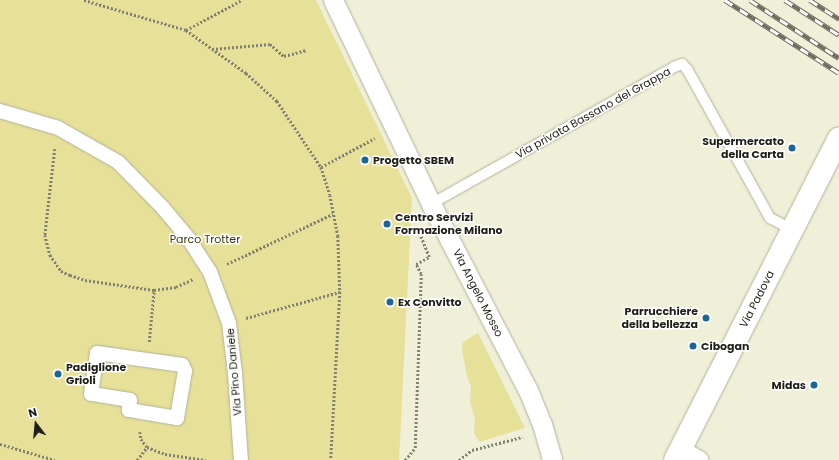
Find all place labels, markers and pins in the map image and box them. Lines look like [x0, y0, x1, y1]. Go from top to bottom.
place label: Supermercato della Carta [702, 135, 784, 161]
marker: Supermercato della Carta [787, 143, 797, 153]
place label: Progetto SBEM [373, 153, 454, 167]
marker: Progetto SBEM [360, 155, 370, 165]
place label: Centro Servizi Formazione Milano [395, 211, 503, 237]
marker: Centro Servizi Formazione Milano [382, 219, 392, 229]
place label: Ex Convitto [398, 295, 462, 309]
marker: Ex Convitto [385, 297, 395, 307]
place label: Parrucchiere della bellezza [622, 305, 698, 331]
marker: Parrucchiere della bellezza [701, 313, 711, 323]
place label: Cibogan [701, 339, 749, 353]
marker: Cibogan [688, 341, 698, 351]
place label: Padiglione Grioli [66, 361, 126, 387]
marker: Padiglione Grioli [53, 369, 63, 379]
place label: Midas [772, 378, 806, 392]
marker: Midas [809, 380, 819, 390]

